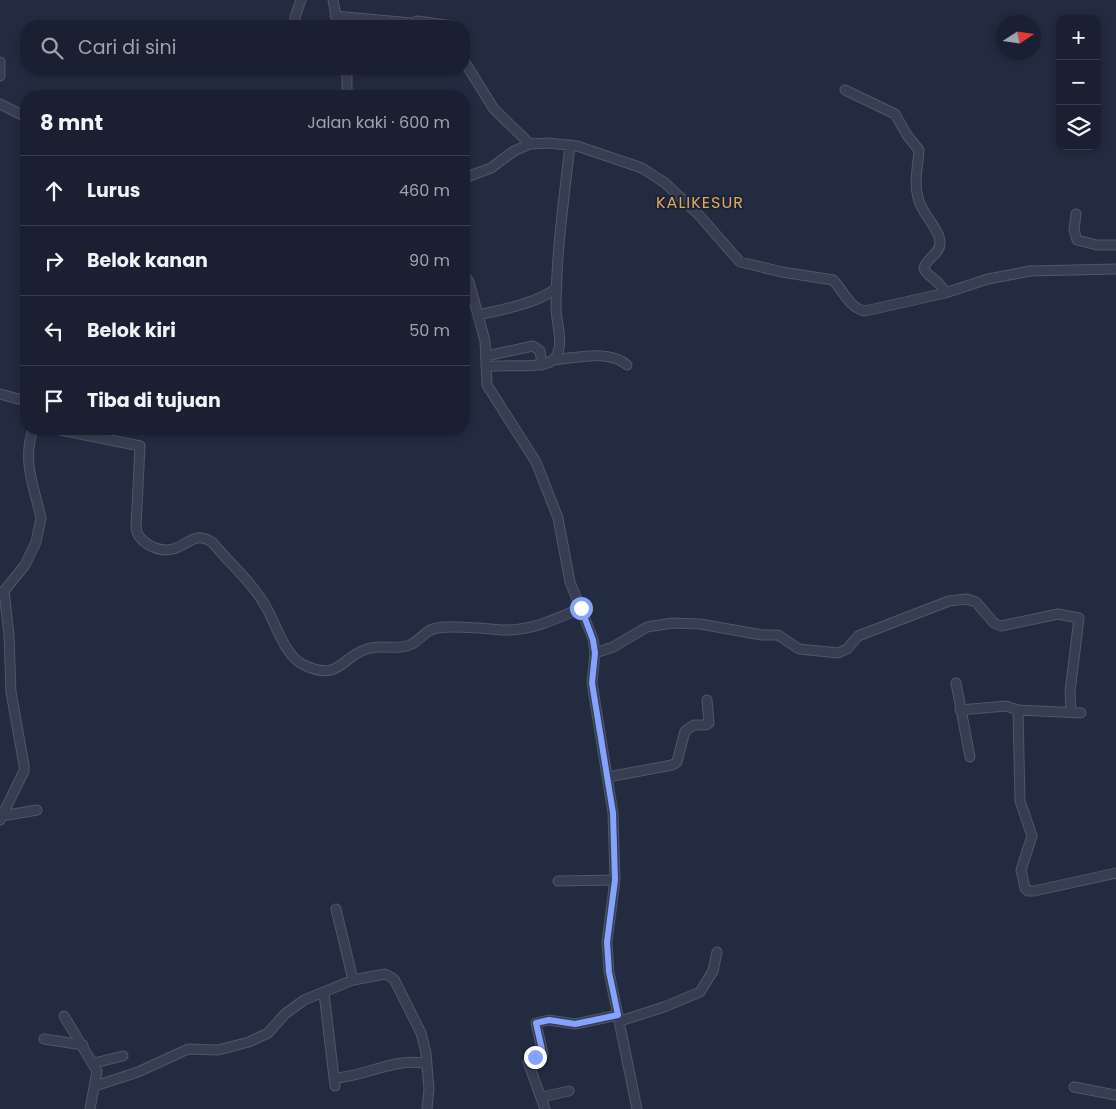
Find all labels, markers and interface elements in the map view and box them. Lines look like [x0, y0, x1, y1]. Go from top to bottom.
north arrow [996, 15, 1041, 60]
map controls [1056, 15, 1101, 150]
button: + [1056, 15, 1101, 60]
search box [20, 20, 470, 75]
icon: search [38, 34, 66, 62]
text: Cari di sini [78, 34, 176, 61]
button: − [1056, 60, 1101, 105]
button: layers [1056, 105, 1101, 150]
text: 8 mnt [40, 108, 103, 137]
text: Jalan kaki · 600 m [307, 111, 450, 134]
icon: ahead [40, 177, 68, 205]
text: Lurus [87, 177, 140, 204]
text: 460 m [399, 179, 450, 202]
district label: KALIKESUR [656, 191, 744, 214]
icon: right [40, 247, 68, 275]
text: Belok kanan [87, 247, 208, 274]
text: 90 m [409, 249, 450, 272]
icon: left [40, 317, 68, 345]
text: Belok kiri [87, 317, 176, 344]
text: 50 m [409, 319, 450, 342]
icon: arrive [40, 387, 68, 415]
text: Tiba di tujuan [87, 387, 221, 414]
route start [570, 597, 593, 620]
route end [524, 1046, 547, 1069]

